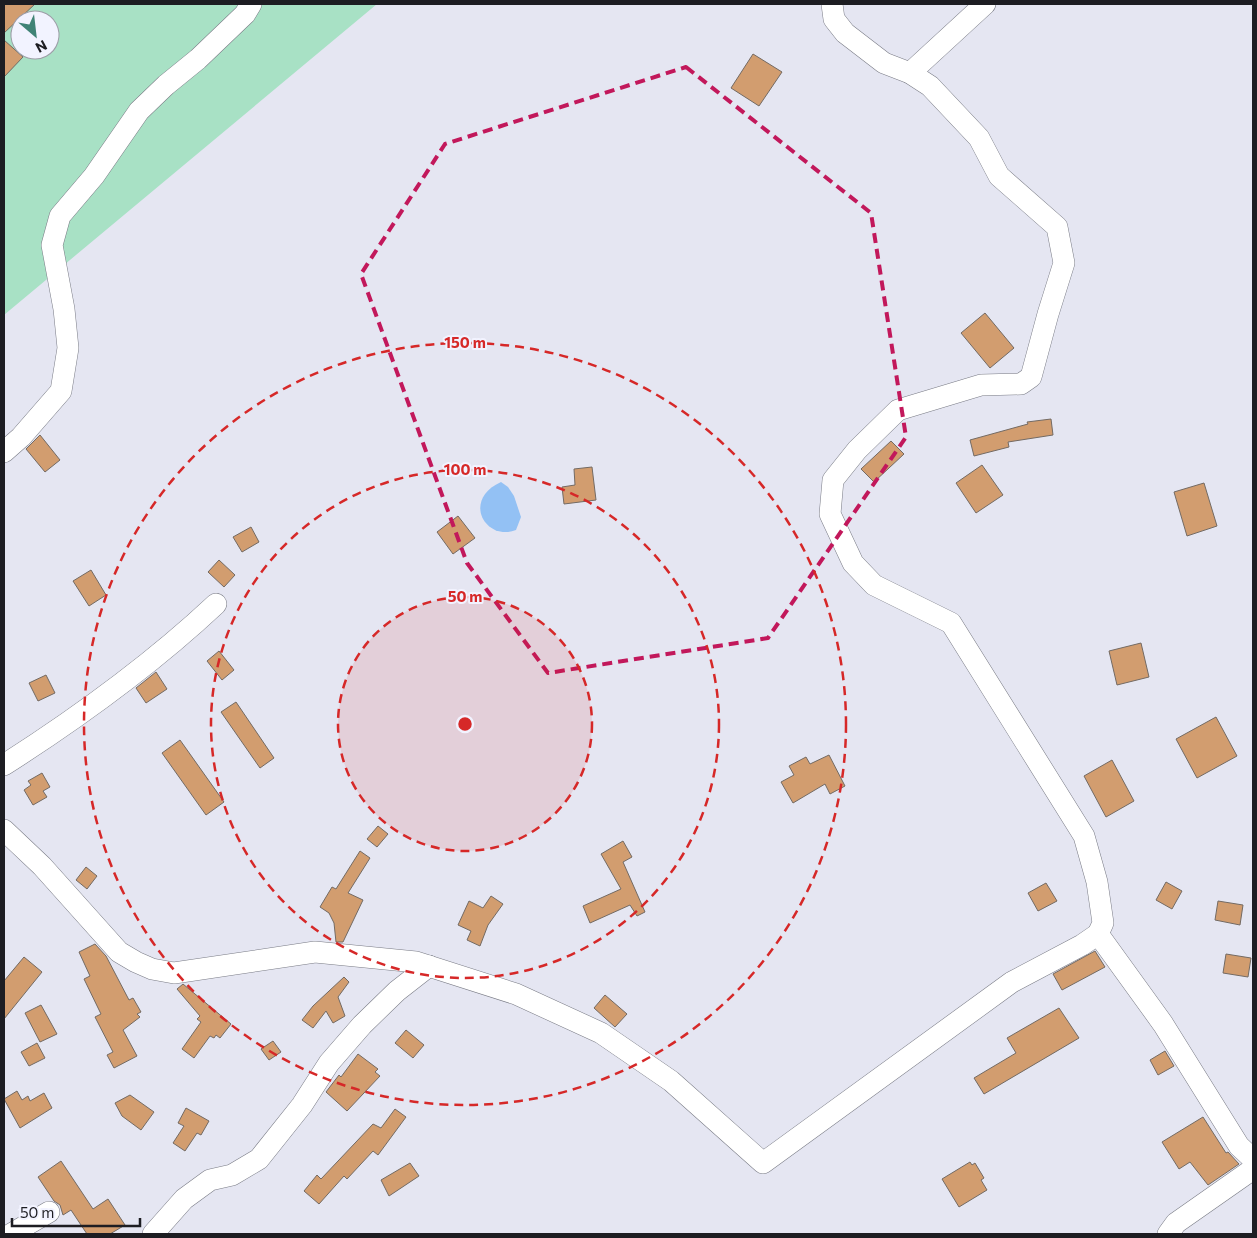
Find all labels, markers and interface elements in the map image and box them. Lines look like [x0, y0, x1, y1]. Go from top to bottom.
north arrow [10, 10, 60, 60]
text: N [33, 37, 50, 57]
text: 150 m [444, 333, 486, 351]
text: 100 m [444, 460, 486, 478]
text: 50 m [448, 587, 482, 605]
centre of rings [456, 715, 474, 733]
scale bar [12, 1196, 140, 1228]
text: 50 m [20, 1203, 54, 1221]

